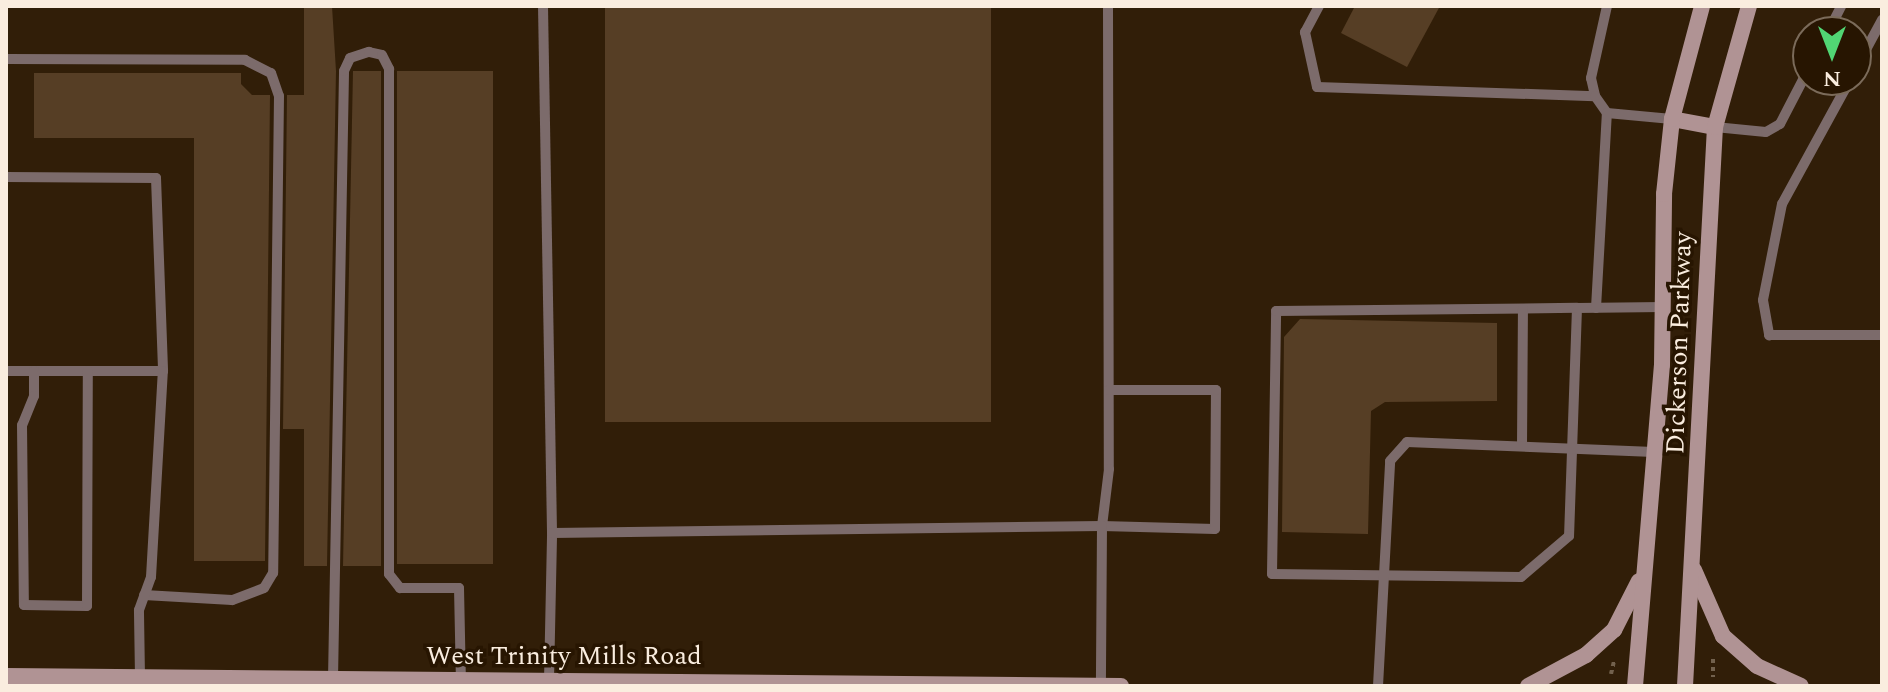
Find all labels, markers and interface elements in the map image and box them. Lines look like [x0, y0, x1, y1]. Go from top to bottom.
north arrow [1792, 16, 1872, 96]
text: N [1823, 62, 1841, 95]
street label: Dickerson Parkway [1661, 231, 1699, 455]
street label: West Trinity Mills Road [426, 641, 702, 673]

